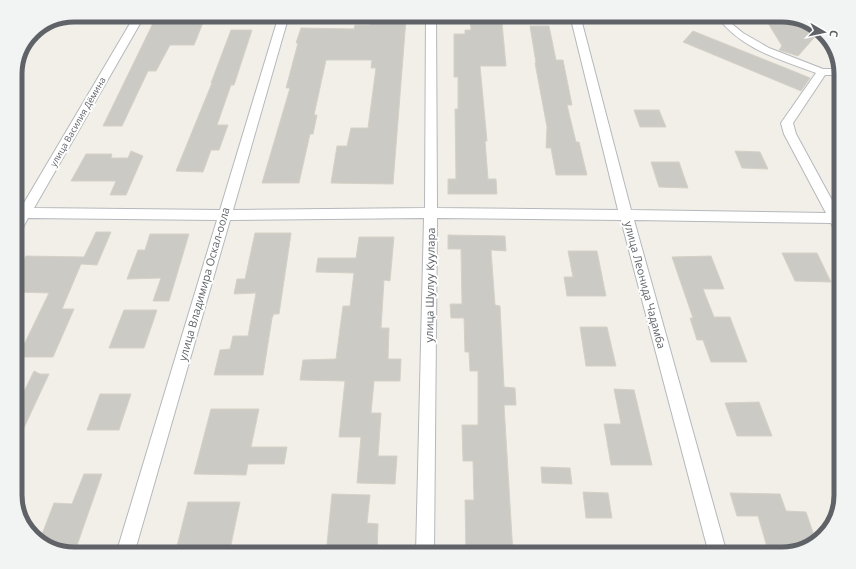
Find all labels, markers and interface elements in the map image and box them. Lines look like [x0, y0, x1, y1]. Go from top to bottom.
north arrow [804, 12, 844, 52]
text: С [826, 29, 842, 38]
street label: улица Василия Дёмина [47, 74, 109, 169]
street label: улица Владимира Оскал-оола [174, 205, 233, 363]
street label: улица Леонида Чадамба [621, 220, 670, 350]
street label: улица Шулуу Куулара [421, 228, 438, 342]

